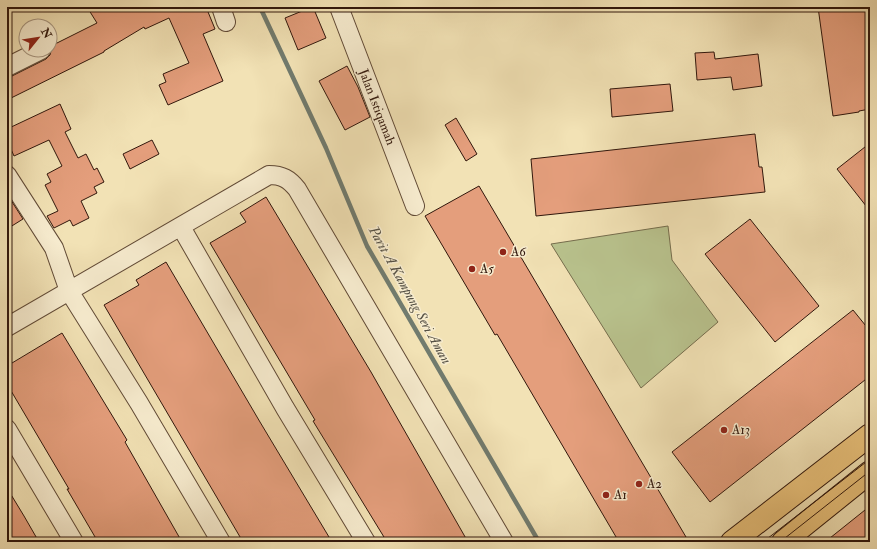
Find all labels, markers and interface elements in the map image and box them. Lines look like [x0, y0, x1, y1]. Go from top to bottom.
north arrow [18, 18, 58, 58]
text: N [38, 25, 55, 42]
street label: Jalan Istiqamah [355, 66, 399, 147]
water label: Parit A Kampung Seri Aman [365, 222, 455, 367]
place label: A6 [510, 244, 527, 260]
marker: A6 [498, 247, 508, 257]
place label: A5 [479, 261, 494, 277]
marker: A5 [467, 264, 477, 274]
place label: A13 [731, 422, 750, 438]
marker: A13 [719, 425, 729, 435]
place label: A2 [646, 476, 662, 492]
marker: A2 [634, 479, 644, 489]
place label: A1 [613, 487, 627, 503]
marker: A1 [601, 490, 611, 500]

